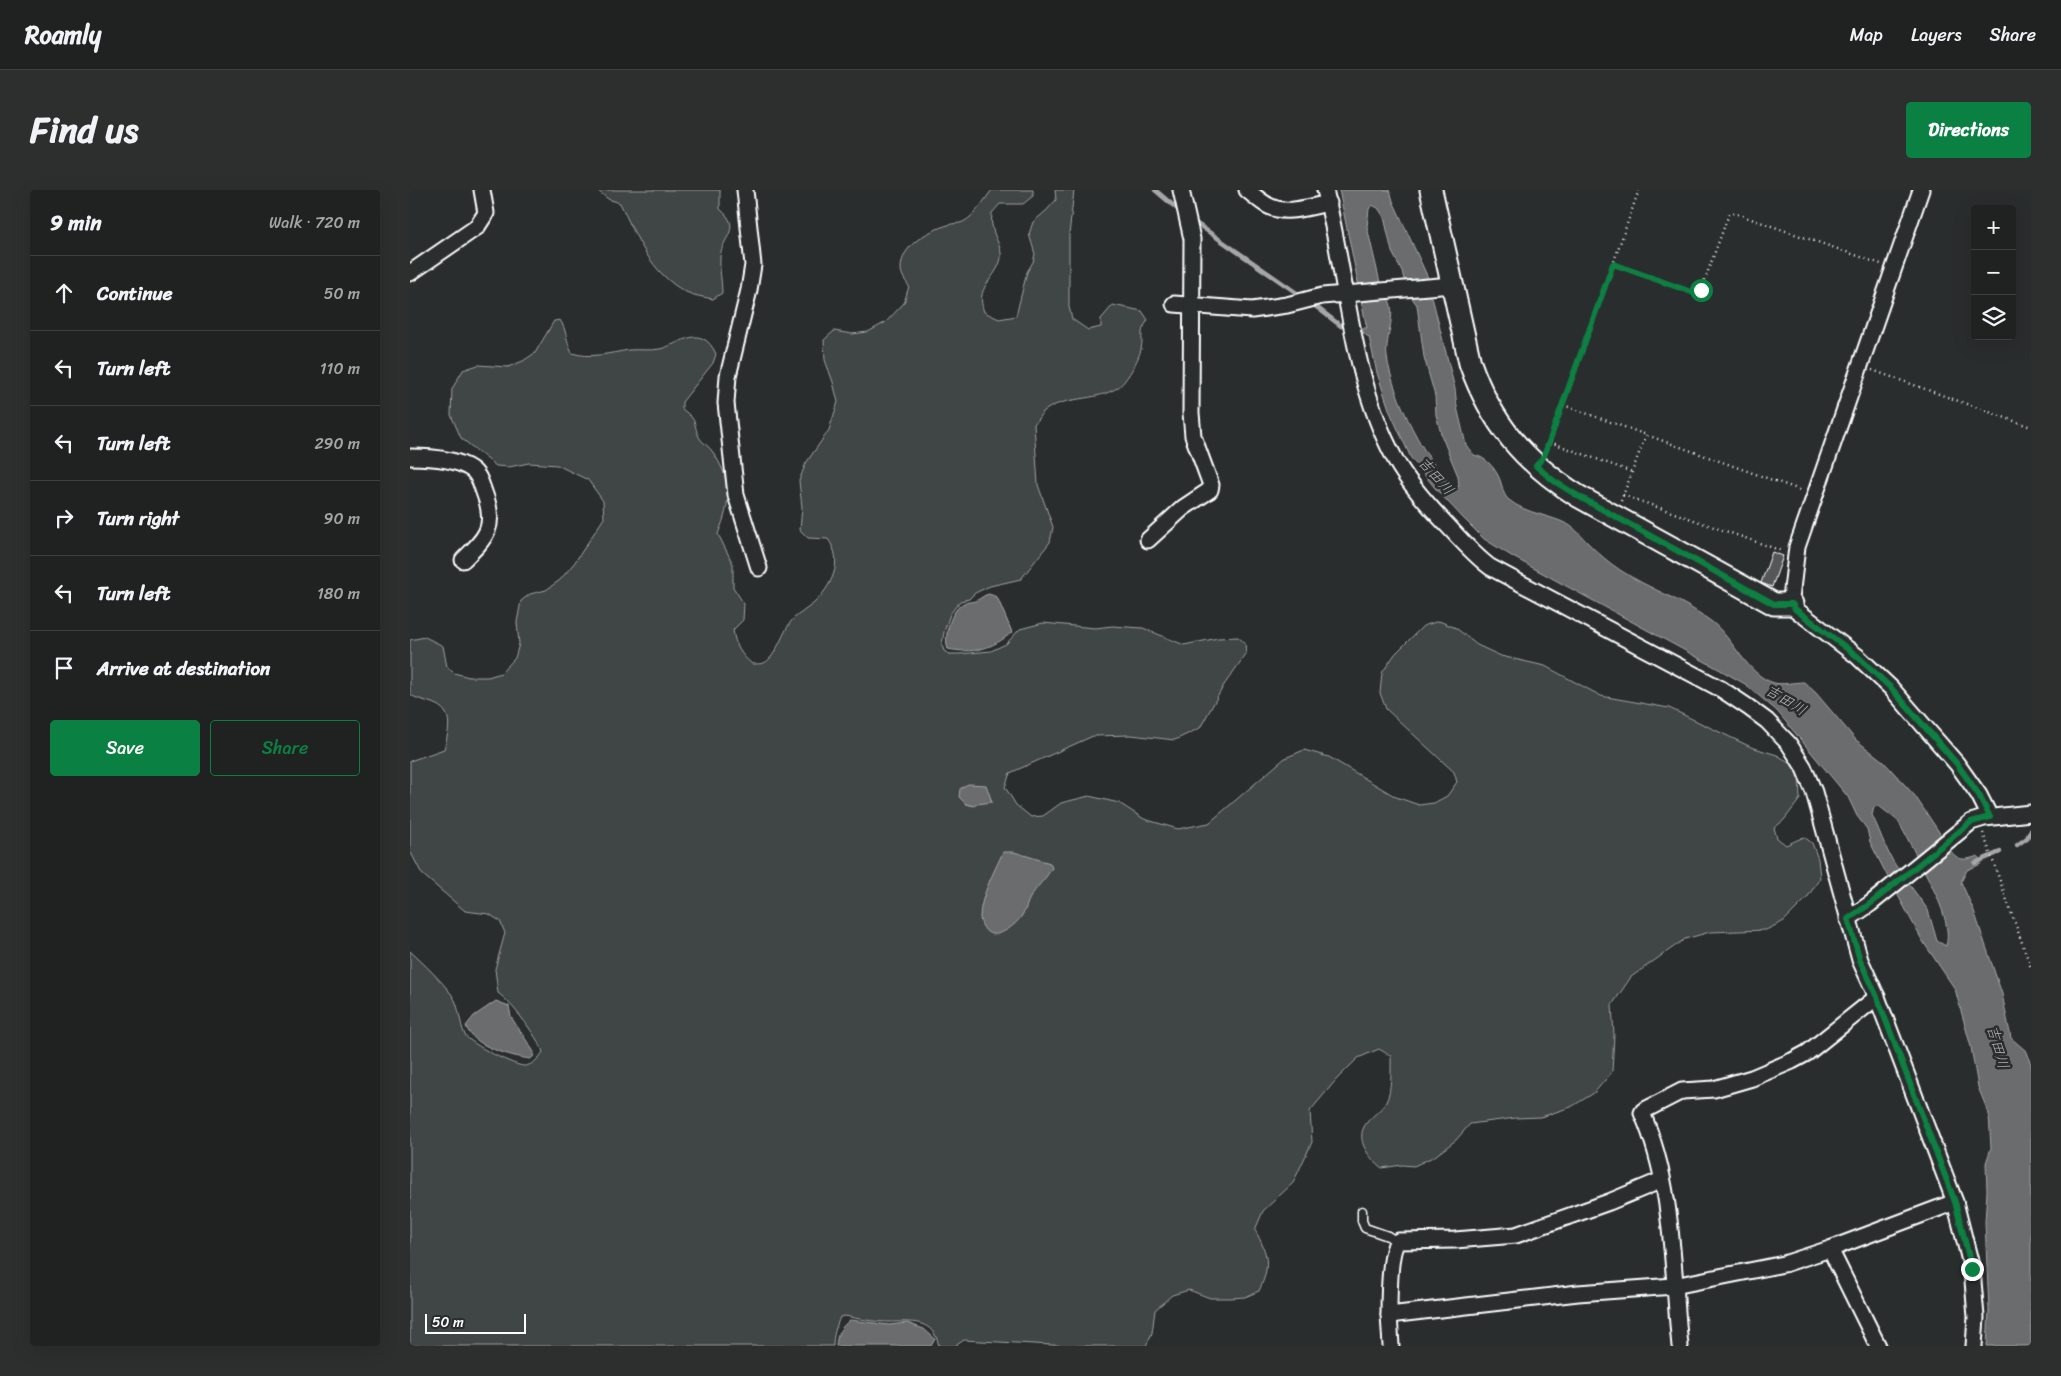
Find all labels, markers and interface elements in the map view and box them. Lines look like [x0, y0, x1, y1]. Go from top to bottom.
text: Roamly [25, 14, 101, 56]
text: Map [1850, 19, 1883, 51]
text: Layers [1911, 19, 1962, 51]
text: Share [1990, 19, 2036, 51]
text: Find us [30, 99, 138, 161]
button: Directions [1906, 102, 2031, 158]
text: 9 min [50, 204, 102, 242]
map controls [1971, 205, 2016, 340]
button: + [1971, 205, 2016, 250]
text: Walk · 720 m [269, 208, 360, 237]
button: − [1971, 250, 2016, 295]
text: Continue [97, 277, 173, 310]
icon: ahead [50, 279, 78, 307]
text: 50 m [324, 279, 360, 308]
route start [1690, 279, 1713, 302]
button: layers [1971, 295, 2016, 340]
text: Turn left [97, 352, 170, 385]
icon: left [50, 354, 78, 382]
text: 110 m [320, 354, 360, 383]
text: Turn left [97, 427, 170, 460]
icon: left [50, 429, 78, 457]
text: 290 m [314, 429, 360, 458]
water label: 吉田川 [1411, 451, 1461, 501]
text: Turn right [97, 502, 179, 535]
icon: right [50, 504, 78, 532]
text: 90 m [324, 504, 360, 533]
text: Turn left [97, 577, 170, 610]
icon: left [50, 579, 78, 607]
text: 180 m [317, 579, 360, 608]
text: Arrive at destination [97, 652, 270, 685]
icon: arrive [50, 654, 78, 682]
water label: 吉田川 [1760, 677, 1812, 723]
button: Save [50, 720, 200, 776]
button: Share [210, 720, 360, 776]
water label: 吉田川 [1979, 1022, 2017, 1072]
route end [1961, 1258, 1984, 1281]
text: 50 m [432, 1310, 464, 1335]
scale bar [425, 1311, 526, 1334]

